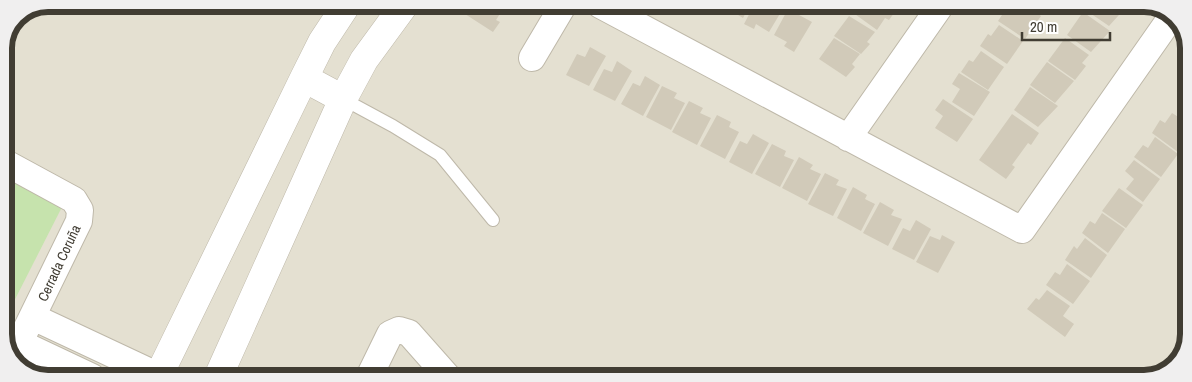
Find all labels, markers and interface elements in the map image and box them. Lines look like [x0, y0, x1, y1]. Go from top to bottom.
scale bar [1022, 10, 1110, 42]
text: 20 m [1030, 16, 1057, 37]
street label: Cerrada Coruña [33, 221, 85, 304]

